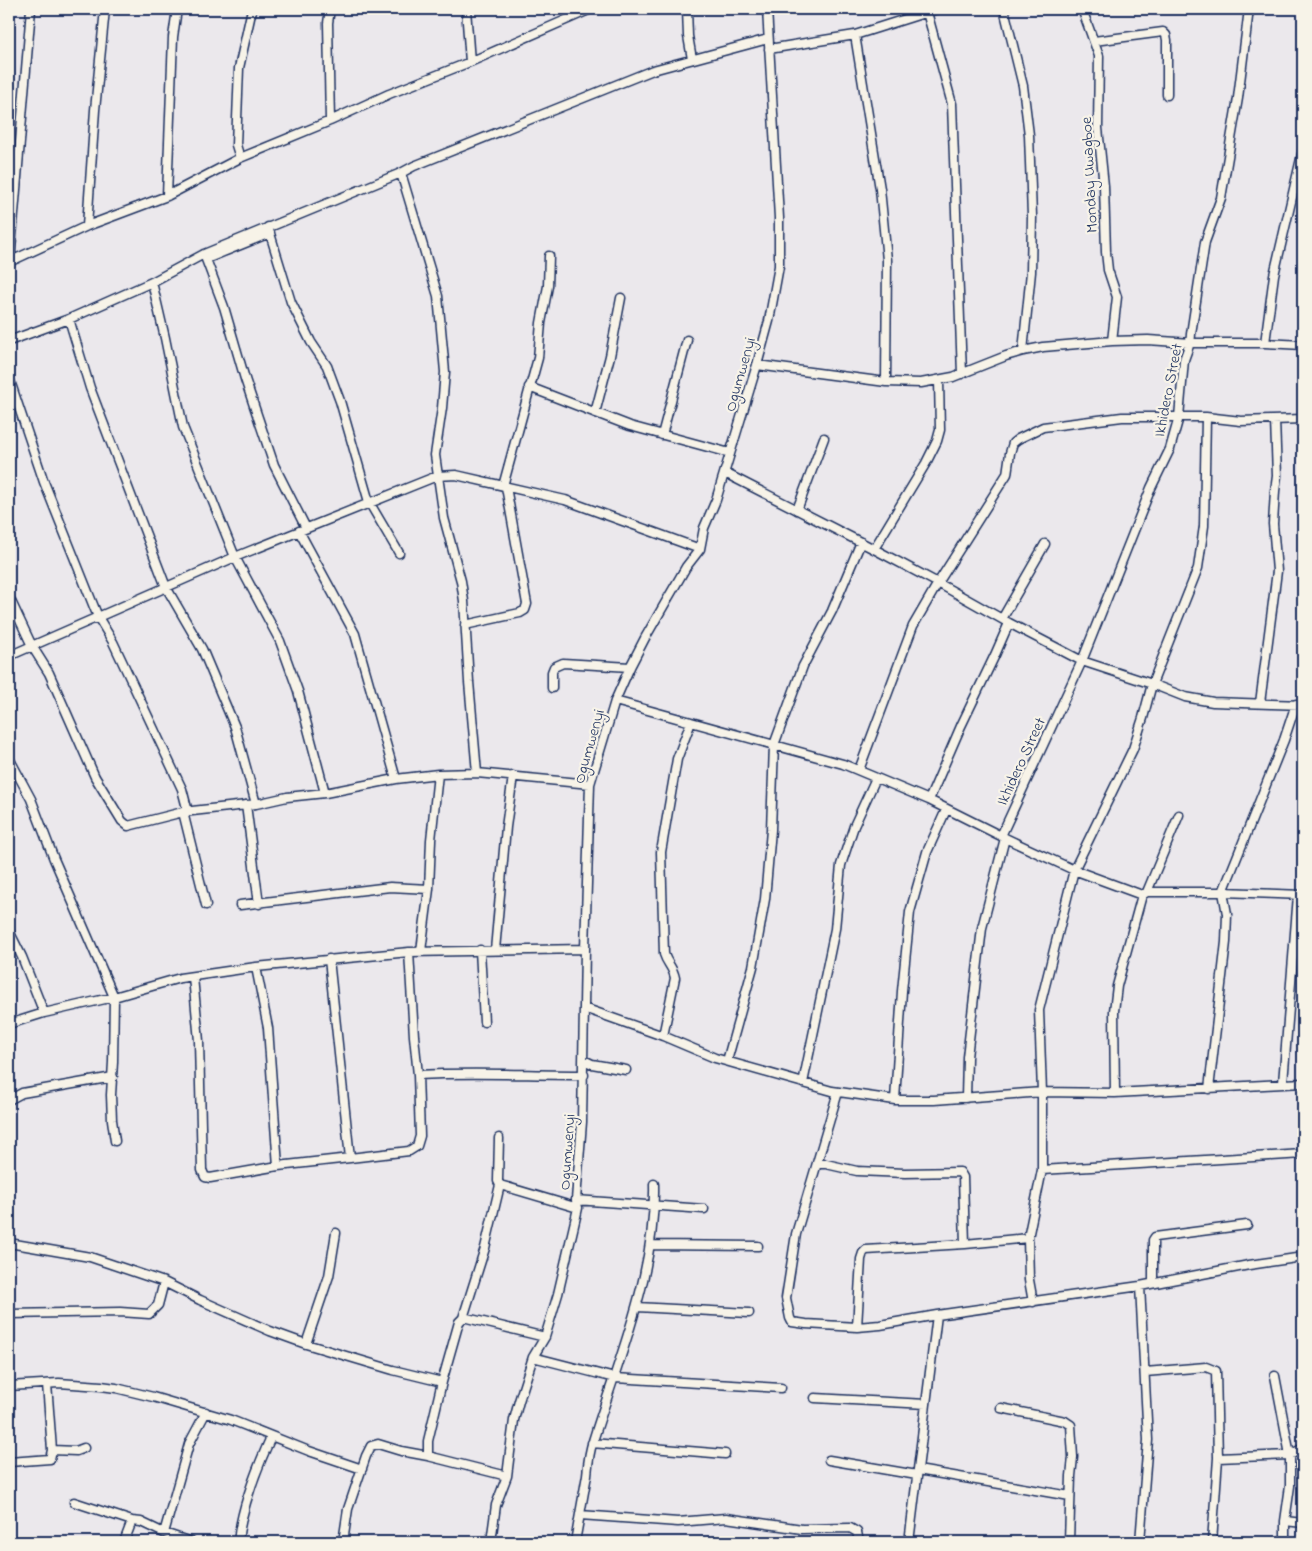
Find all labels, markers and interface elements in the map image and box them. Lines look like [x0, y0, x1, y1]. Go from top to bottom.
street label: Monday Uwagboe [1075, 115, 1105, 234]
street label: Ogumwenyi [719, 334, 763, 415]
street label: Ikhidero Street [1148, 341, 1190, 439]
street label: Ogumwenyi [568, 706, 612, 787]
street label: Ikhidero Street [991, 713, 1053, 810]
street label: Ogumwenyi [553, 1113, 583, 1191]

